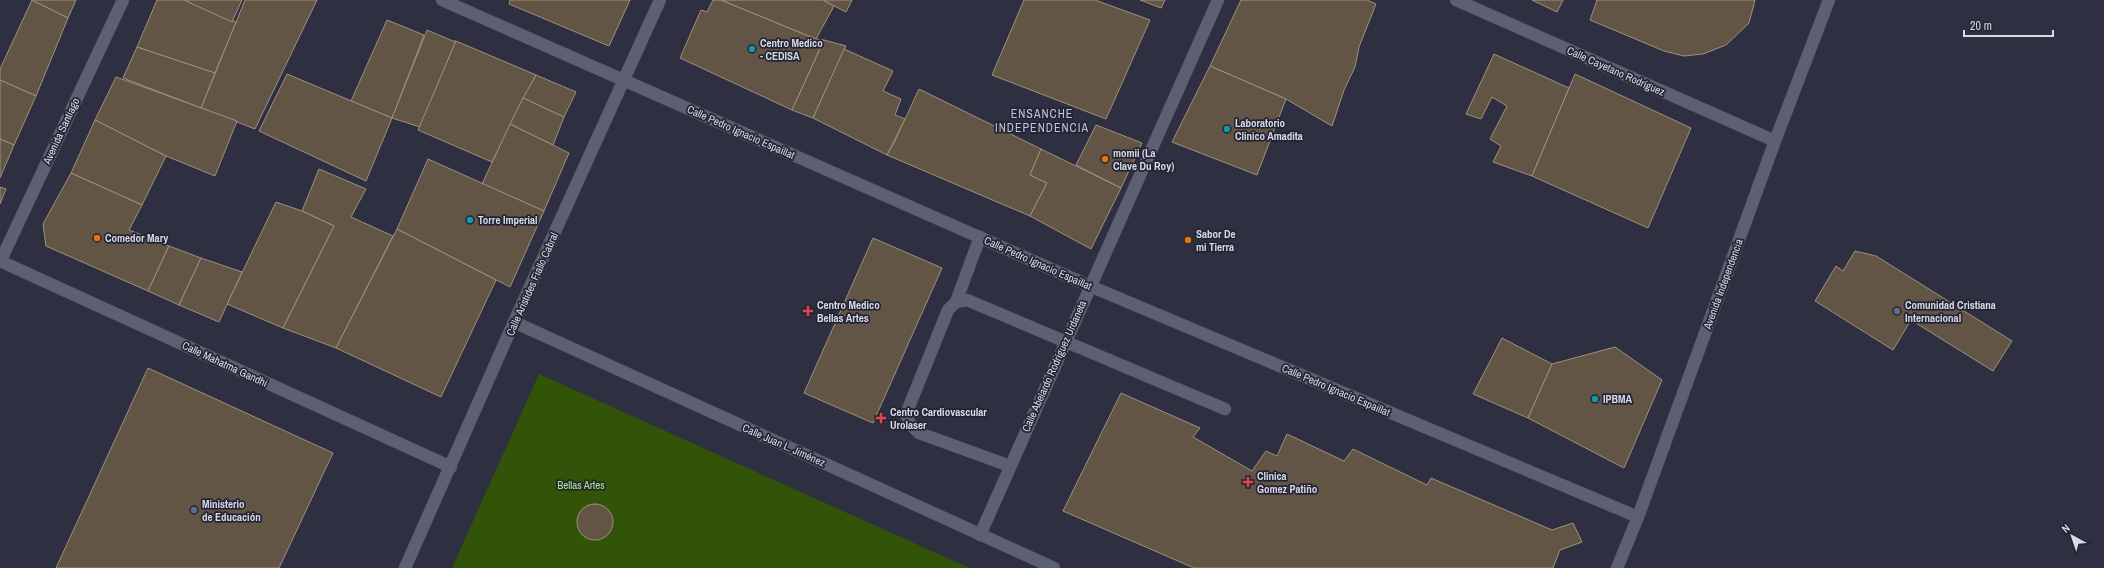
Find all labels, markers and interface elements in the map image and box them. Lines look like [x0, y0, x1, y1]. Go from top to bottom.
scale bar [1964, 12, 2053, 38]
text: 20 m [1970, 18, 1992, 34]
place label: Centro Medico - CEDISA [760, 36, 823, 63]
street label: Calle Cayetano Rodríguez [1565, 43, 1668, 99]
marker: Centro Medico - CEDISA [747, 44, 757, 54]
street label: Avenida Santiago [39, 96, 82, 167]
street label: Calle Pedro Ignacio Espaillat [685, 102, 797, 162]
district label: ENSANCHE INDEPENDENCIA [995, 106, 1089, 136]
place label: Laboratorio Clinico Amadita [1235, 116, 1303, 143]
marker: Laboratorio Clinico Amadita [1222, 124, 1232, 134]
place label: momii (La Clave Du Roy) [1113, 146, 1174, 173]
marker: momii (La Clave Du Roy) [1100, 154, 1110, 164]
place label: Torre Imperial [478, 213, 538, 227]
marker: Torre Imperial [465, 215, 475, 225]
place label: Sabor De mi Tierra [1196, 227, 1236, 254]
street label: Calle Arístides Fiallo Cabral [503, 230, 561, 338]
place label: Comedor Mary [105, 231, 168, 245]
marker: Comedor Mary [92, 233, 102, 243]
street label: Calle Pedro Ignacio Espaillat [982, 233, 1094, 293]
marker: Sabor De mi Tierra [1183, 235, 1193, 245]
street label: Avenida Independencia [1700, 237, 1746, 332]
place label: Centro Medico Bellas Artes [817, 298, 880, 325]
street label: Calle Abelardo Rodríguez Urdaneta [1019, 298, 1089, 434]
place label: Comunidad Cristiana Internacional [1905, 298, 1996, 325]
marker: Centro Medico Bellas Artes [802, 305, 814, 317]
marker: Comunidad Cristiana Internacional [1892, 306, 1902, 316]
street label: Calle Mahatma Gandhi [180, 338, 270, 390]
street label: Calle Pedro Ignacio Espaillat [1280, 361, 1393, 419]
place label: IPBMA [1603, 392, 1633, 406]
marker: IPBMA [1590, 394, 1600, 404]
place label: Centro Cardiovascular Urolaser [890, 405, 987, 432]
marker: Centro Cardiovascular Urolaser [875, 412, 887, 424]
street label: Calle Juan L. Jiménez [740, 420, 828, 470]
place label: Clinica Gomez Patiño [1257, 469, 1318, 496]
marker: Clinica Gomez Patiño [1242, 476, 1254, 488]
park label: Bellas Artes [557, 478, 605, 492]
place label: Ministerio de Educación [202, 497, 261, 524]
marker: Ministerio de Educación [189, 505, 199, 515]
north arrow [2052, 516, 2092, 556]
text: N [2059, 521, 2073, 536]

